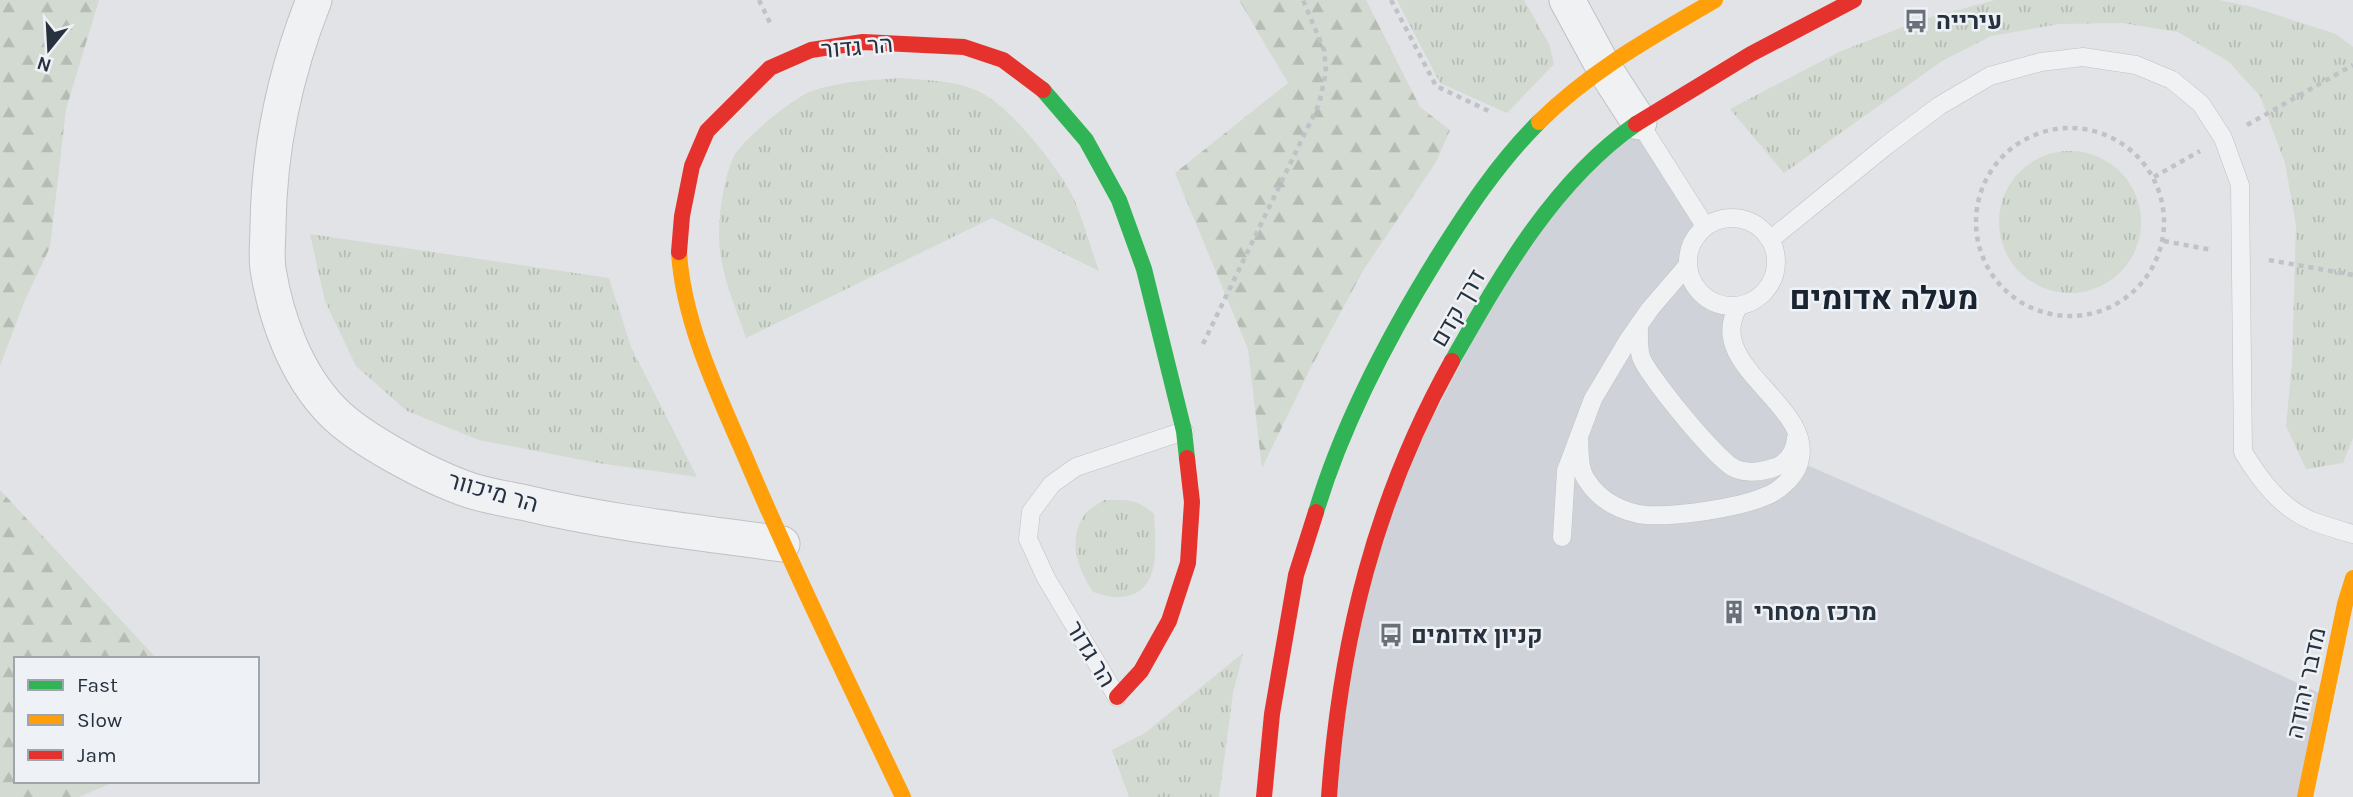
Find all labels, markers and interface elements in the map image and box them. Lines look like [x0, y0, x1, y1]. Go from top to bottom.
bus stop icon: עירייה [1902, 7, 1930, 35]
place label: עירייה [1936, 7, 2002, 35]
north arrow [14, 14, 84, 84]
street label: הר גדור [820, 30, 894, 64]
text: N [34, 52, 54, 77]
street label: דרך קדם [1425, 264, 1491, 352]
district label: מעלה אדומים [1789, 280, 1979, 317]
street label: הר מיכוור [444, 466, 542, 518]
building icon: מרכז מסחרי [1720, 598, 1748, 626]
place label: מרכז מסחרי [1754, 598, 1877, 626]
street label: הר גדור [1060, 616, 1122, 692]
bus stop icon: קניון אדומים [1377, 621, 1405, 649]
place label: קניון אדומים [1411, 621, 1543, 649]
street label: מדבר יהודה [2281, 625, 2331, 741]
legend [14, 657, 259, 783]
text: Fast [77, 673, 118, 697]
text: Slow [77, 708, 122, 732]
text: Jam [77, 743, 117, 767]

